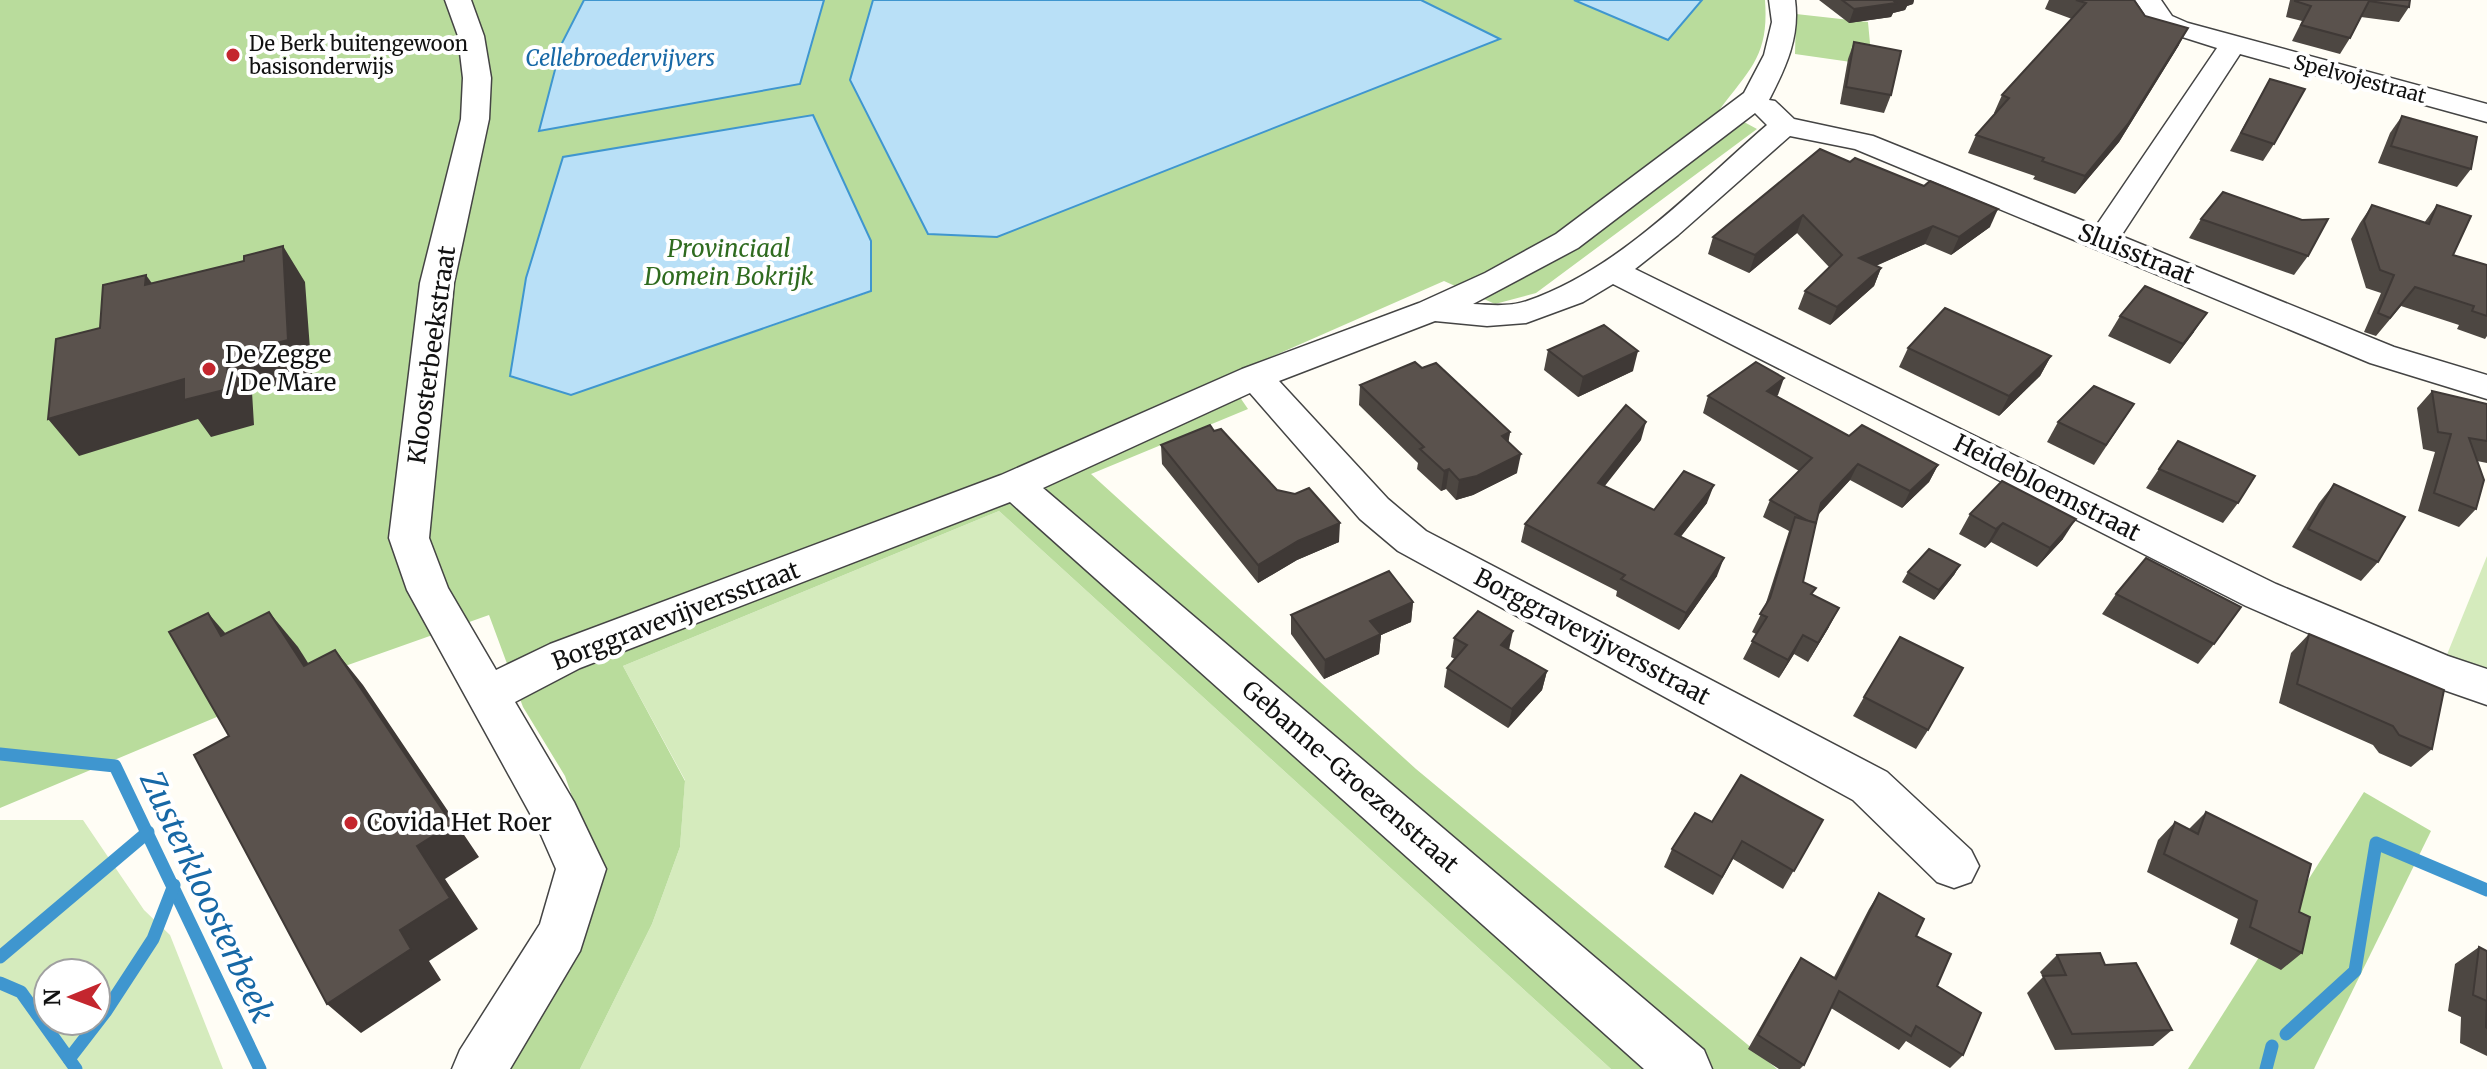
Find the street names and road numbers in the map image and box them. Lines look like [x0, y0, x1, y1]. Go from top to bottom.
street label: Spelvojestraat [2291, 49, 2429, 108]
street label: Sluisstraat [2074, 216, 2199, 291]
street label: Kloosterbeekstraat [401, 243, 462, 466]
street label: Heidebloemstraat [1949, 427, 2146, 548]
street label: Borggravevijversstraat [548, 554, 805, 677]
street label: Borggravevijversstraat [1469, 561, 1716, 712]
street label: Gebanne-Groezenstraat [1235, 674, 1466, 880]

